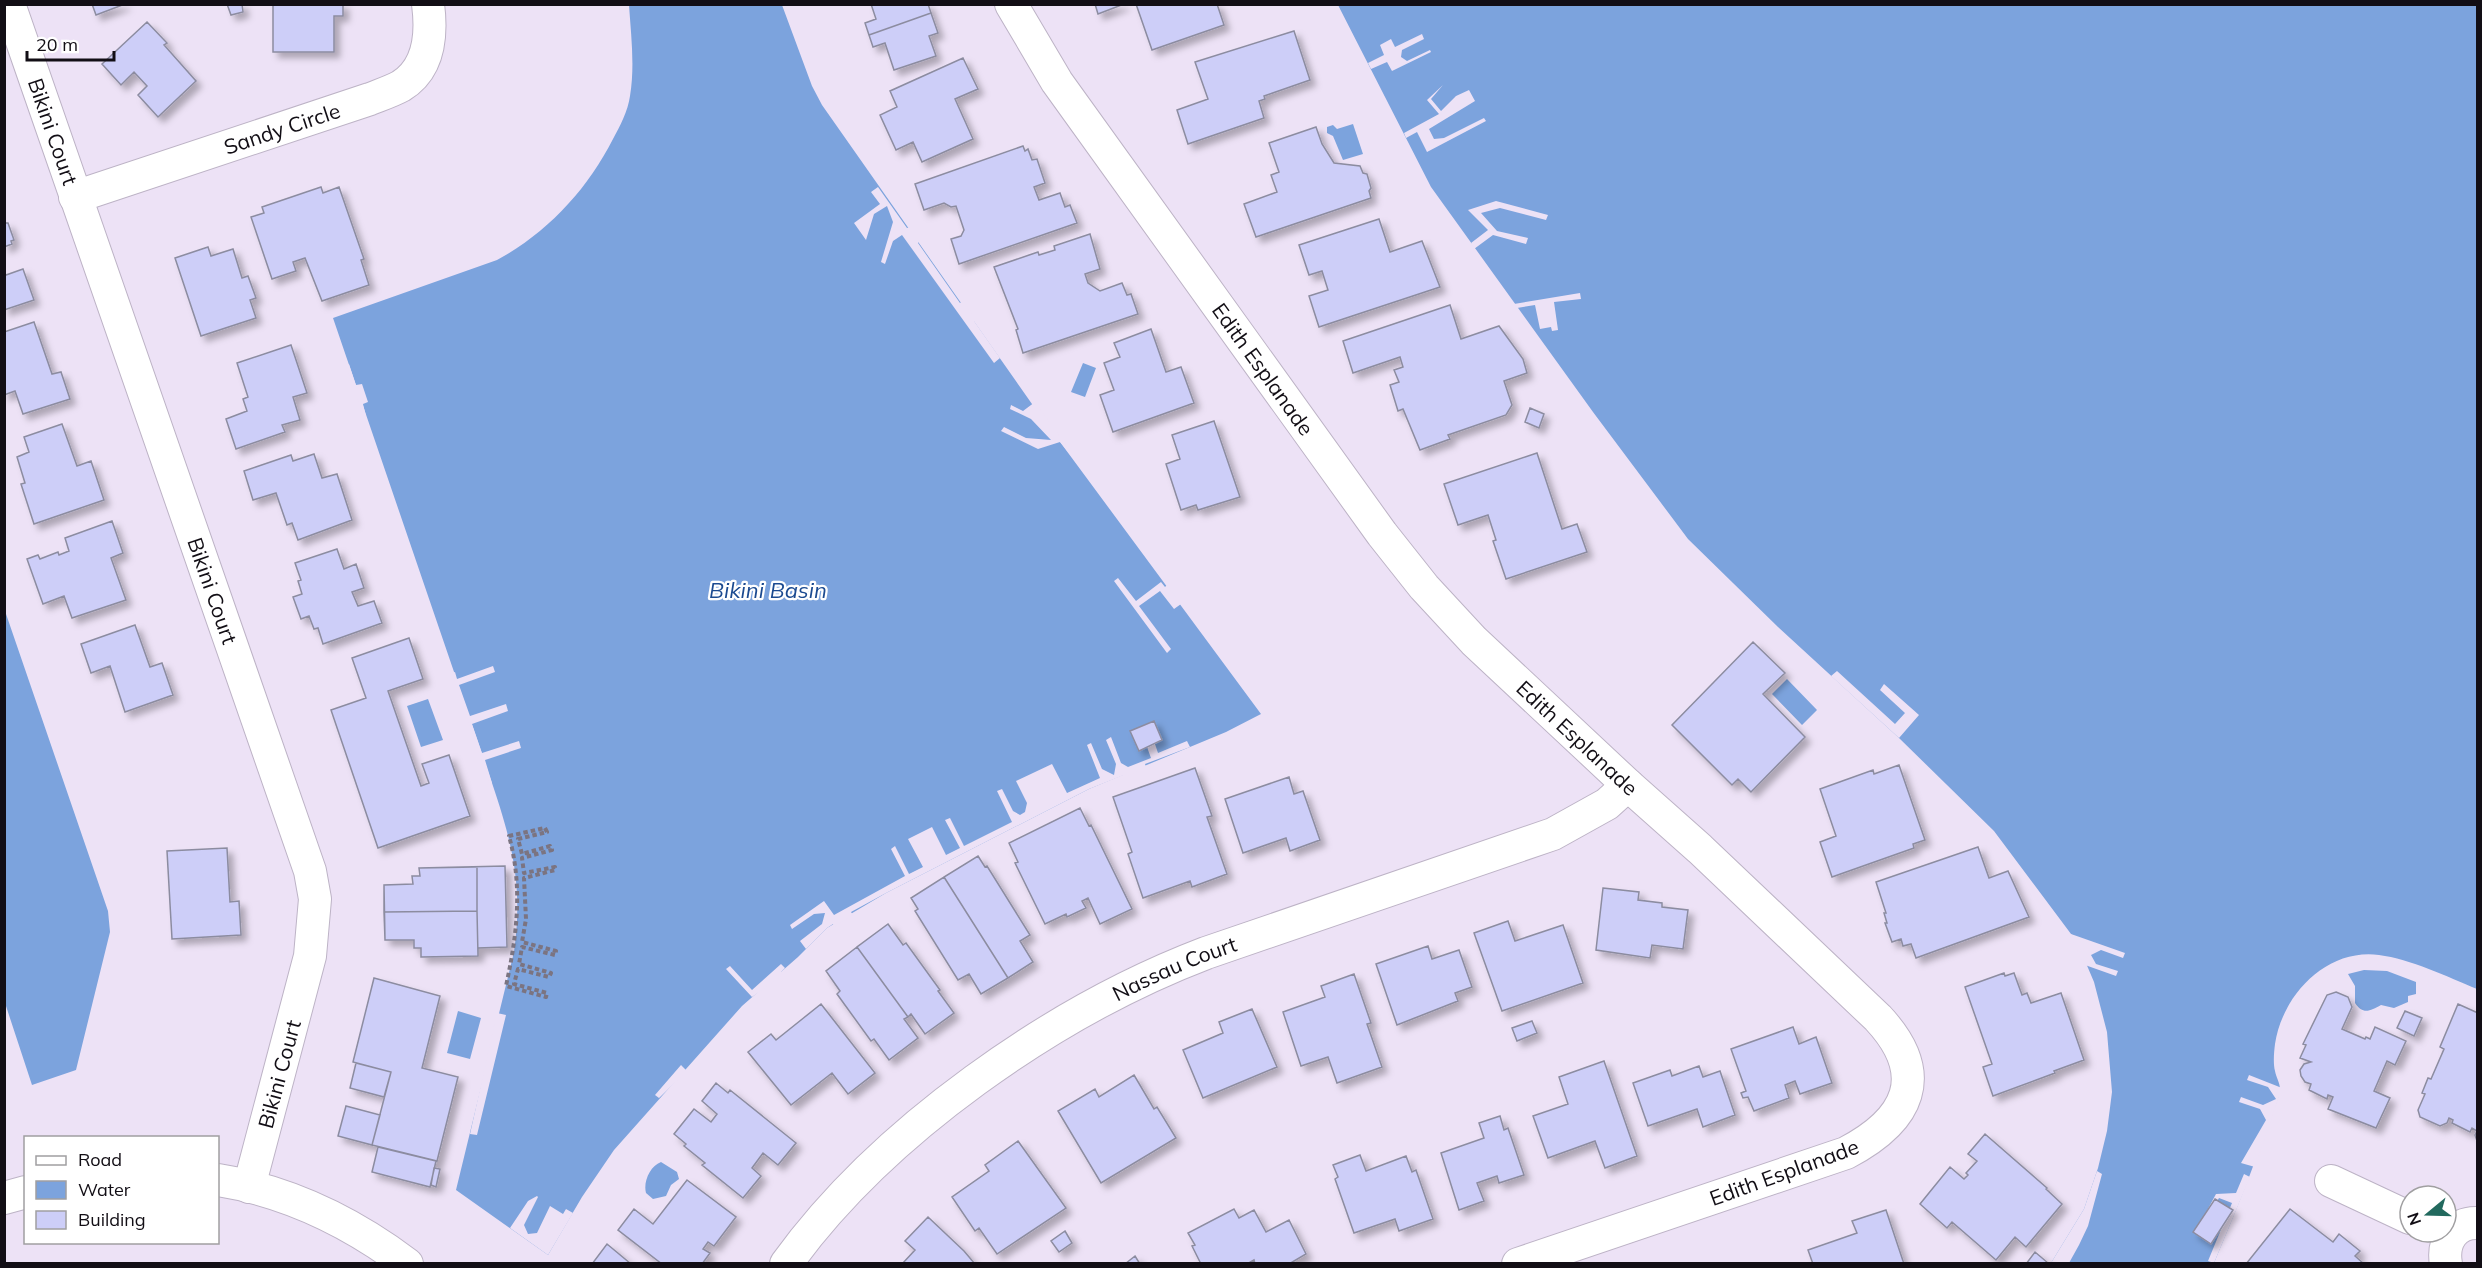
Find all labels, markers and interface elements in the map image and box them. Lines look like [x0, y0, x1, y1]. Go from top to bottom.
scale bar [27, 24, 114, 62]
text: 20 m [36, 33, 78, 56]
street label: Bikini Court [23, 75, 84, 188]
street label: Sandy Circle [220, 97, 343, 160]
street label: Edith Esplanade [1207, 298, 1320, 440]
street label: Bikini Court [182, 534, 243, 647]
water label: Bikini Basin [709, 576, 827, 604]
street label: Edith Esplanade [1511, 675, 1643, 801]
street label: Nassau Court [1108, 931, 1240, 1006]
street label: Bikini Court [252, 1017, 306, 1131]
street label: Edith Esplanade [1706, 1133, 1862, 1211]
legend [24, 1136, 219, 1244]
text: Road [78, 1148, 122, 1171]
text: Water [78, 1178, 131, 1201]
north arrow [2398, 1184, 2458, 1244]
text: Building [78, 1208, 146, 1231]
text: N [2402, 1210, 2425, 1228]

